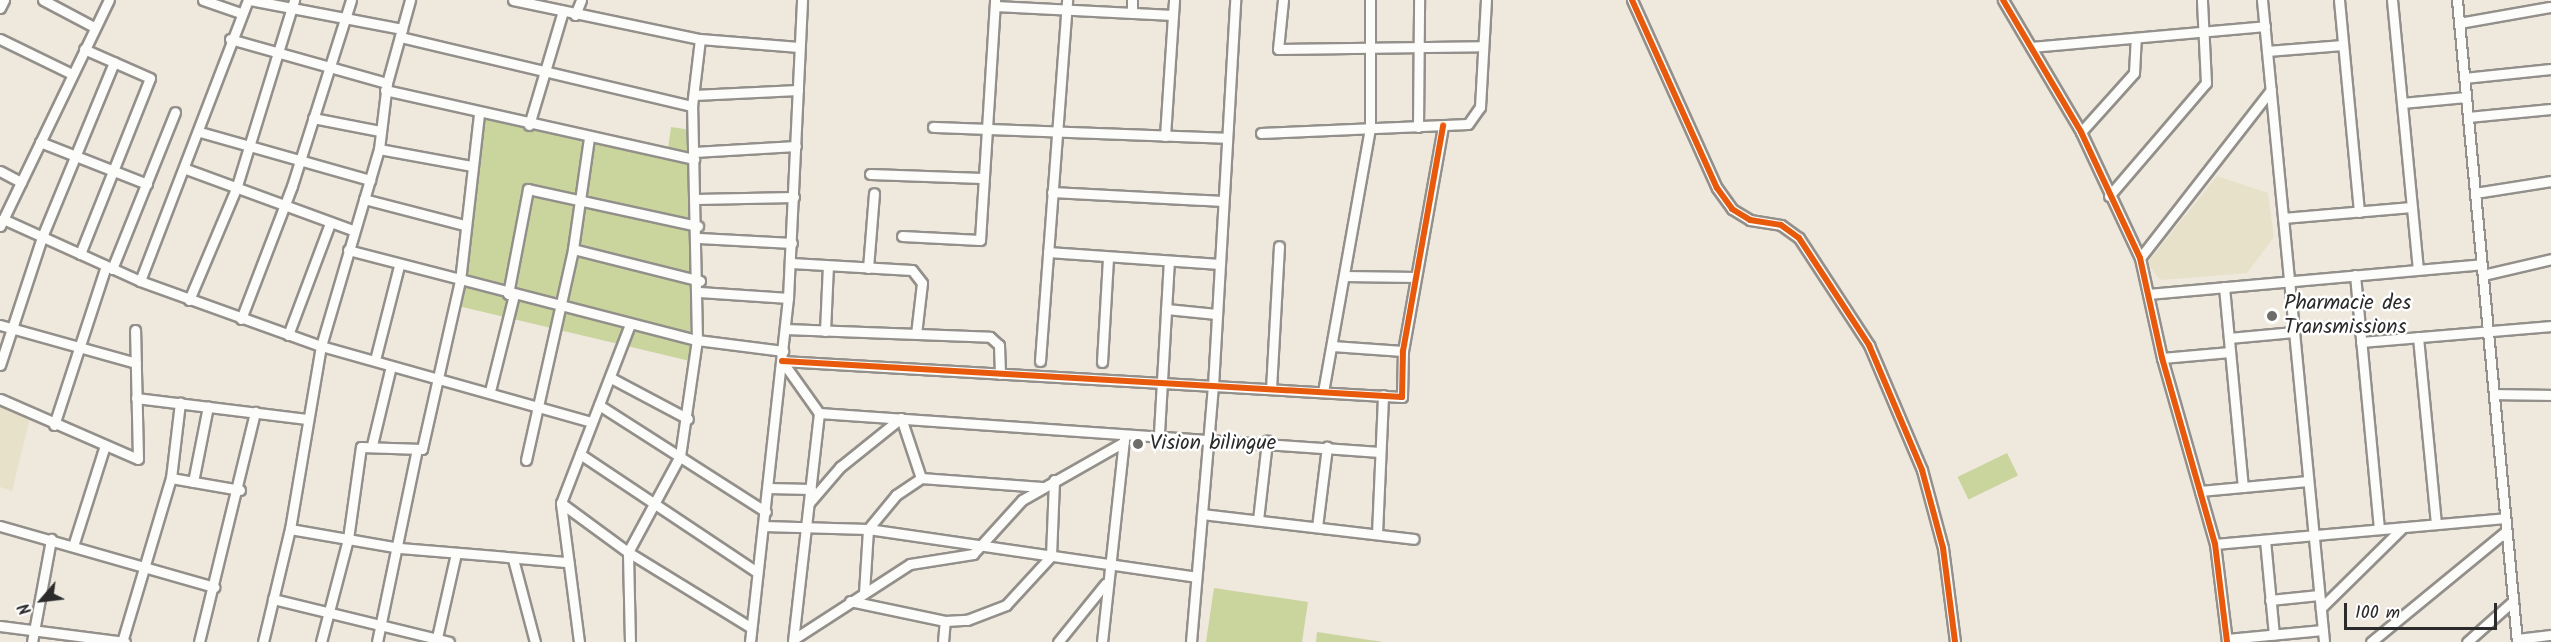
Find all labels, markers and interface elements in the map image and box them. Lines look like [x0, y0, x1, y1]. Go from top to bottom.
place label: Pharmacie des Transmissions [2284, 291, 2411, 341]
marker: Pharmacie des Transmissions [2265, 309, 2279, 323]
place label: Vision bilingue [1150, 431, 1276, 457]
marker: Vision bilingue [1131, 437, 1145, 451]
north arrow [12, 570, 72, 630]
scale bar [2347, 591, 2500, 629]
text: N [12, 598, 39, 619]
text: 100 m [2355, 599, 2400, 628]

